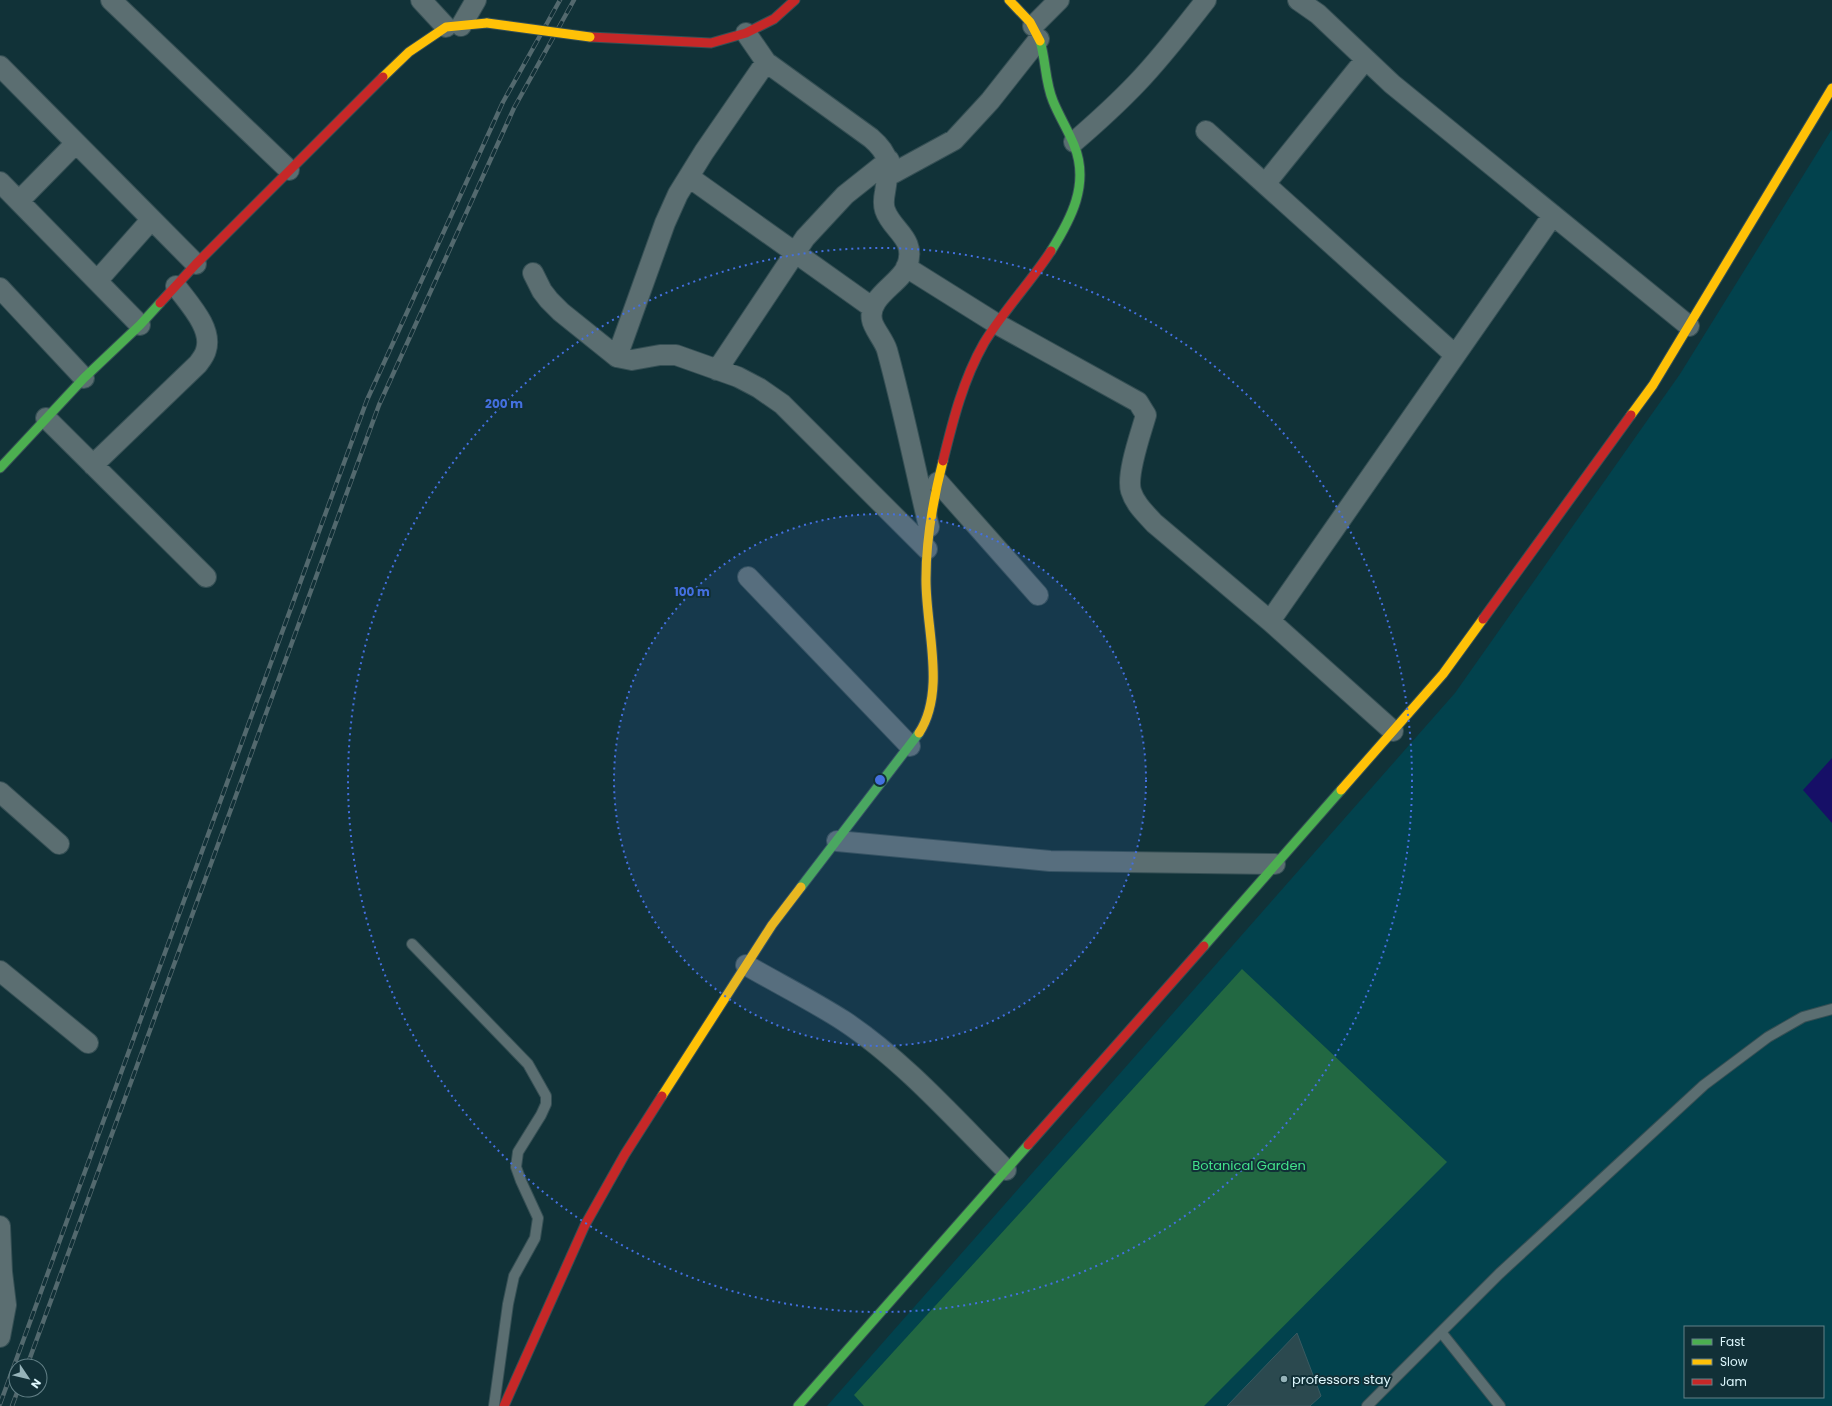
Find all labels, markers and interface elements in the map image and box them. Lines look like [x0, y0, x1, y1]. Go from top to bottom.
text: 200 m [485, 395, 523, 412]
text: 100 m [674, 583, 710, 600]
centre of rings [873, 773, 887, 787]
park label: Botanical Garden [1192, 1156, 1306, 1175]
legend [1684, 1326, 1824, 1398]
text: Fast [1720, 1333, 1745, 1350]
text: Slow [1720, 1353, 1748, 1370]
north arrow [8, 1358, 48, 1398]
place label: professors stay [1292, 1370, 1392, 1389]
text: Jam [1720, 1373, 1747, 1390]
marker: professors stay [1279, 1374, 1289, 1384]
text: N [27, 1376, 45, 1392]

